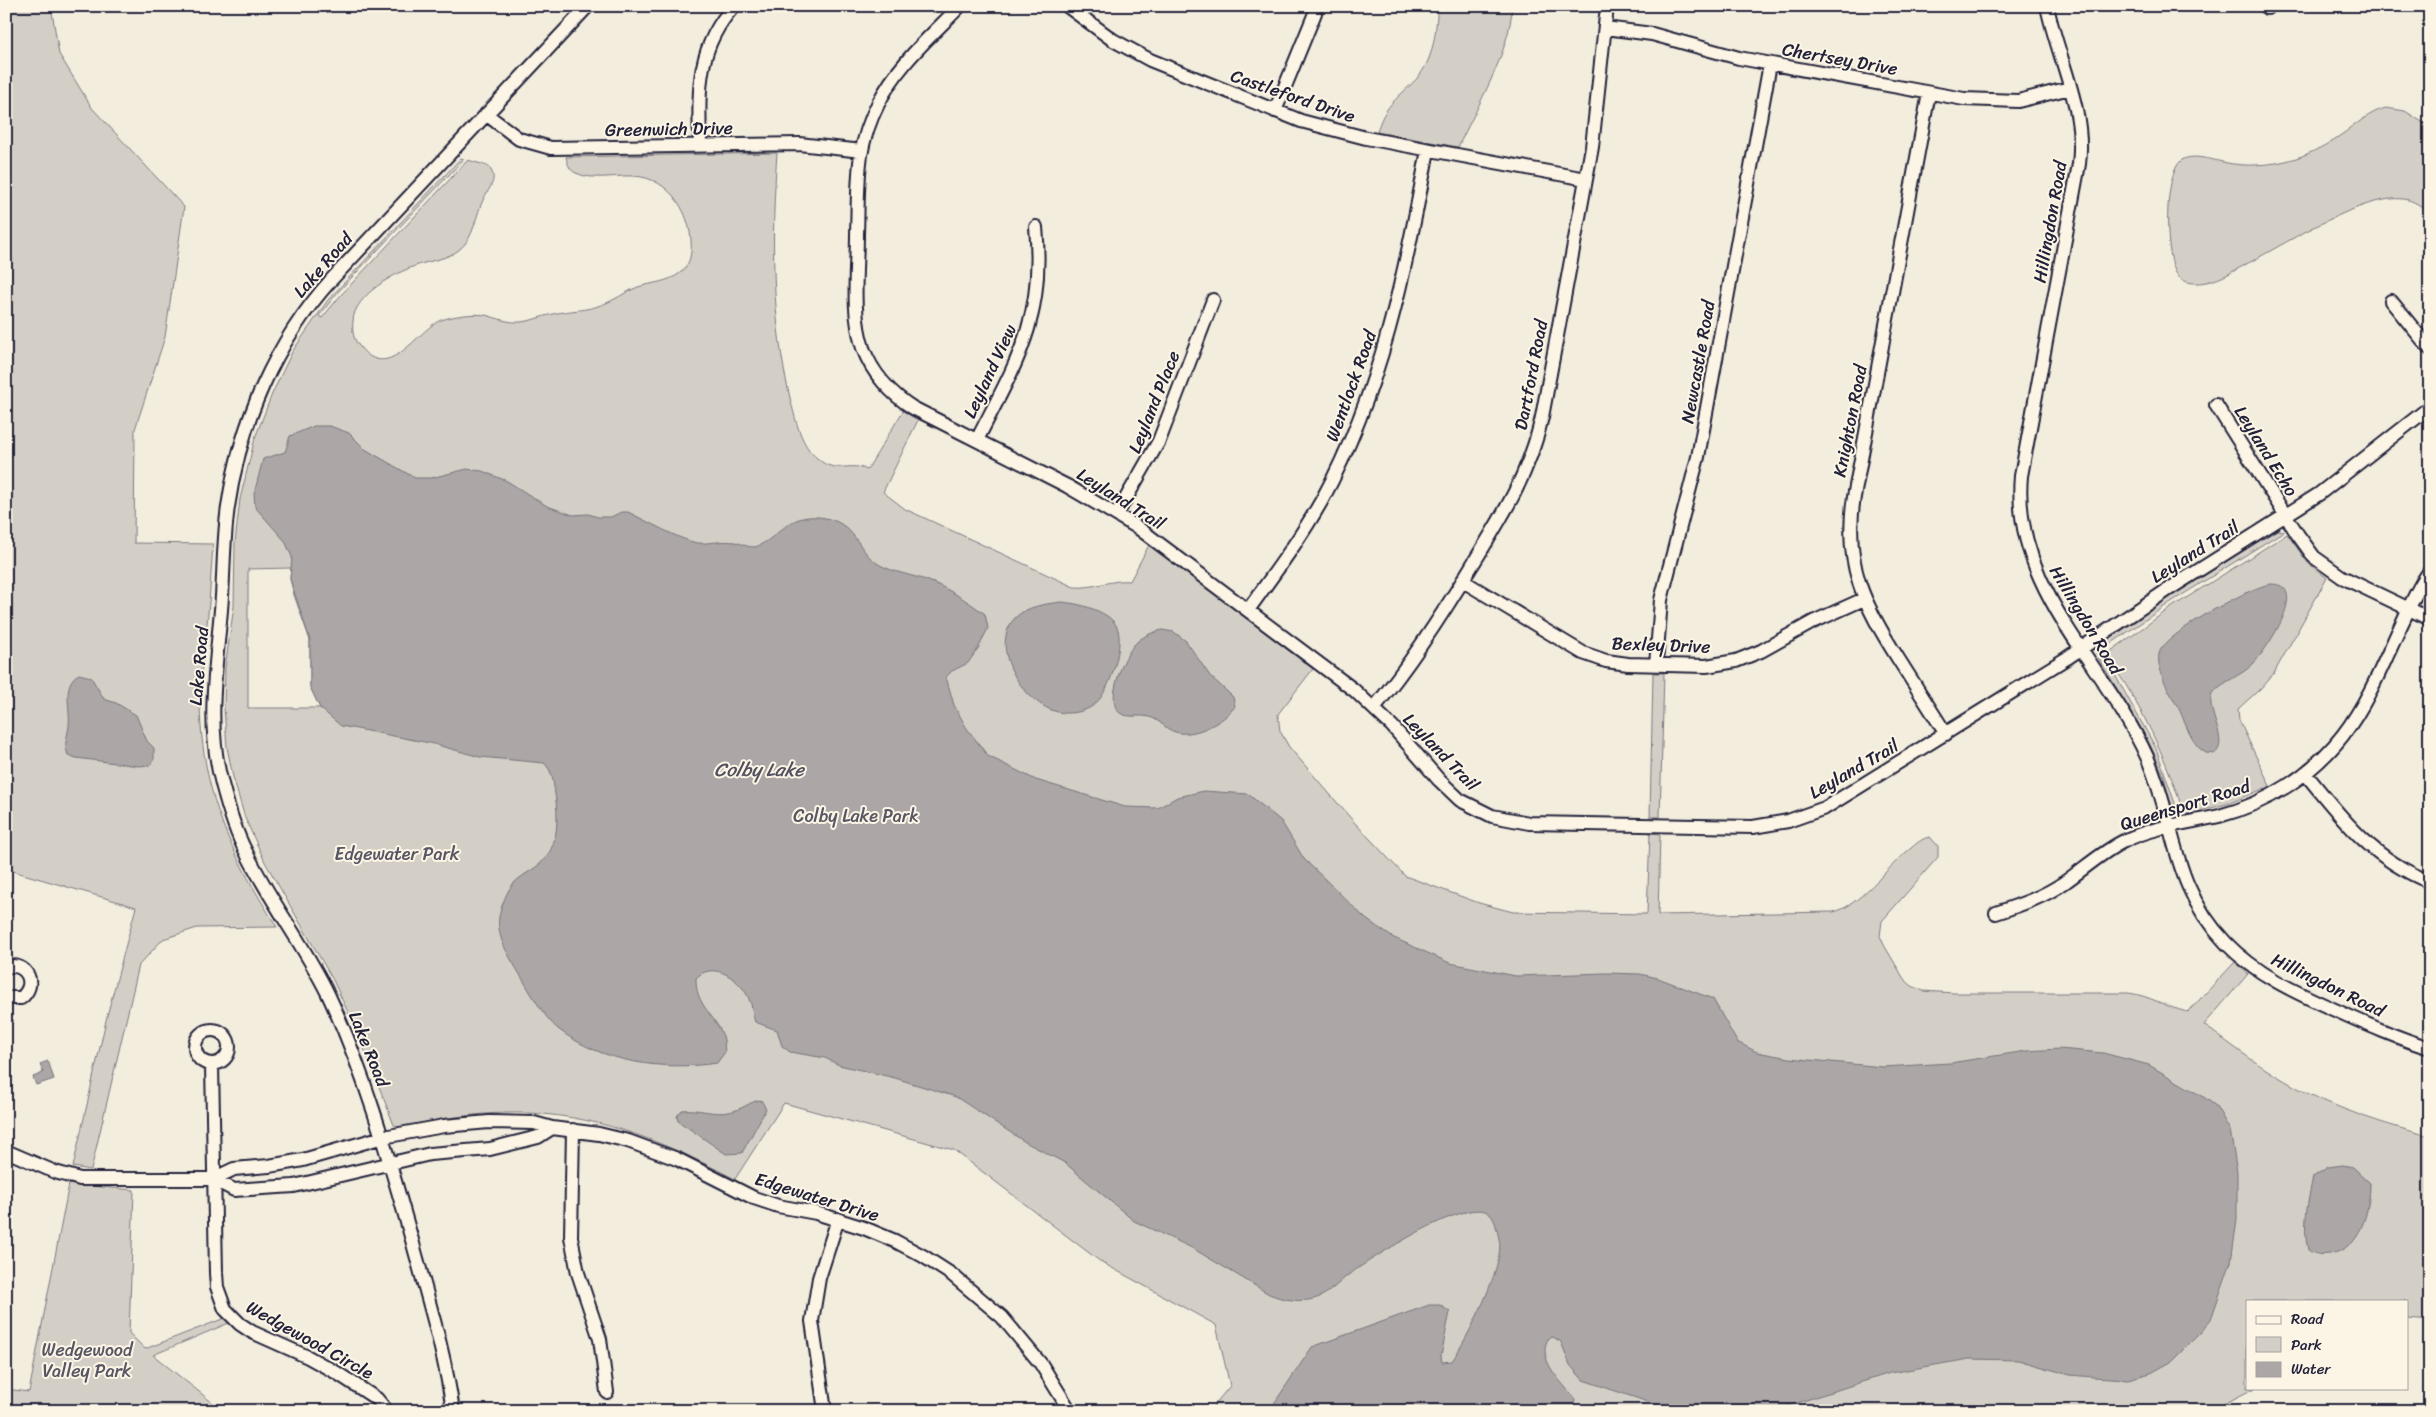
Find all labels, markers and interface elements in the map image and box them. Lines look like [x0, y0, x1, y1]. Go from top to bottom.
street label: Chertsey Drive [1780, 33, 1900, 85]
street label: Castleford Drive [1226, 60, 1360, 132]
street label: Greenwich Drive [605, 112, 733, 146]
street label: Hillingdon Road [2024, 157, 2077, 285]
street label: Lake Road [285, 223, 362, 305]
street label: Newcastle Road [1671, 296, 1725, 426]
street label: Dartford Road [1505, 316, 1558, 433]
street label: Leyland View [954, 318, 1026, 424]
street label: Wentlock Road [1316, 324, 1386, 446]
street label: Leyland Place [1119, 346, 1189, 458]
street label: Knighton Road [1823, 361, 1877, 480]
street label: Leyland Echo [2225, 399, 2307, 503]
street label: Leyland Trail [1070, 459, 1173, 540]
street label: Leyland Trail [2144, 511, 2247, 592]
street label: Hillingdon Road [2041, 559, 2132, 682]
street label: Lake Road [180, 624, 219, 707]
street label: Bexley Drive [1611, 627, 1711, 663]
street label: Leyland Trail [1395, 705, 1488, 800]
street label: Leyland Trail [1803, 730, 1906, 808]
water label: Colby Lake [714, 753, 805, 786]
street label: Queensport Road [2116, 770, 2255, 840]
park label: Colby Lake Park [793, 800, 919, 832]
park label: Edgewater Park [335, 838, 460, 870]
street label: Hillingdon Road [2266, 944, 2392, 1027]
street label: Lake Road [339, 1006, 399, 1093]
street label: Edgewater Drive [751, 1163, 883, 1231]
street label: Wedgewood Circle [240, 1292, 380, 1389]
legend [2246, 1300, 2408, 1390]
text: Road [2291, 1306, 2324, 1332]
text: Park [2291, 1332, 2322, 1358]
park label: Wedgewood Valley Park [42, 1334, 134, 1387]
text: Water [2291, 1356, 2331, 1382]

